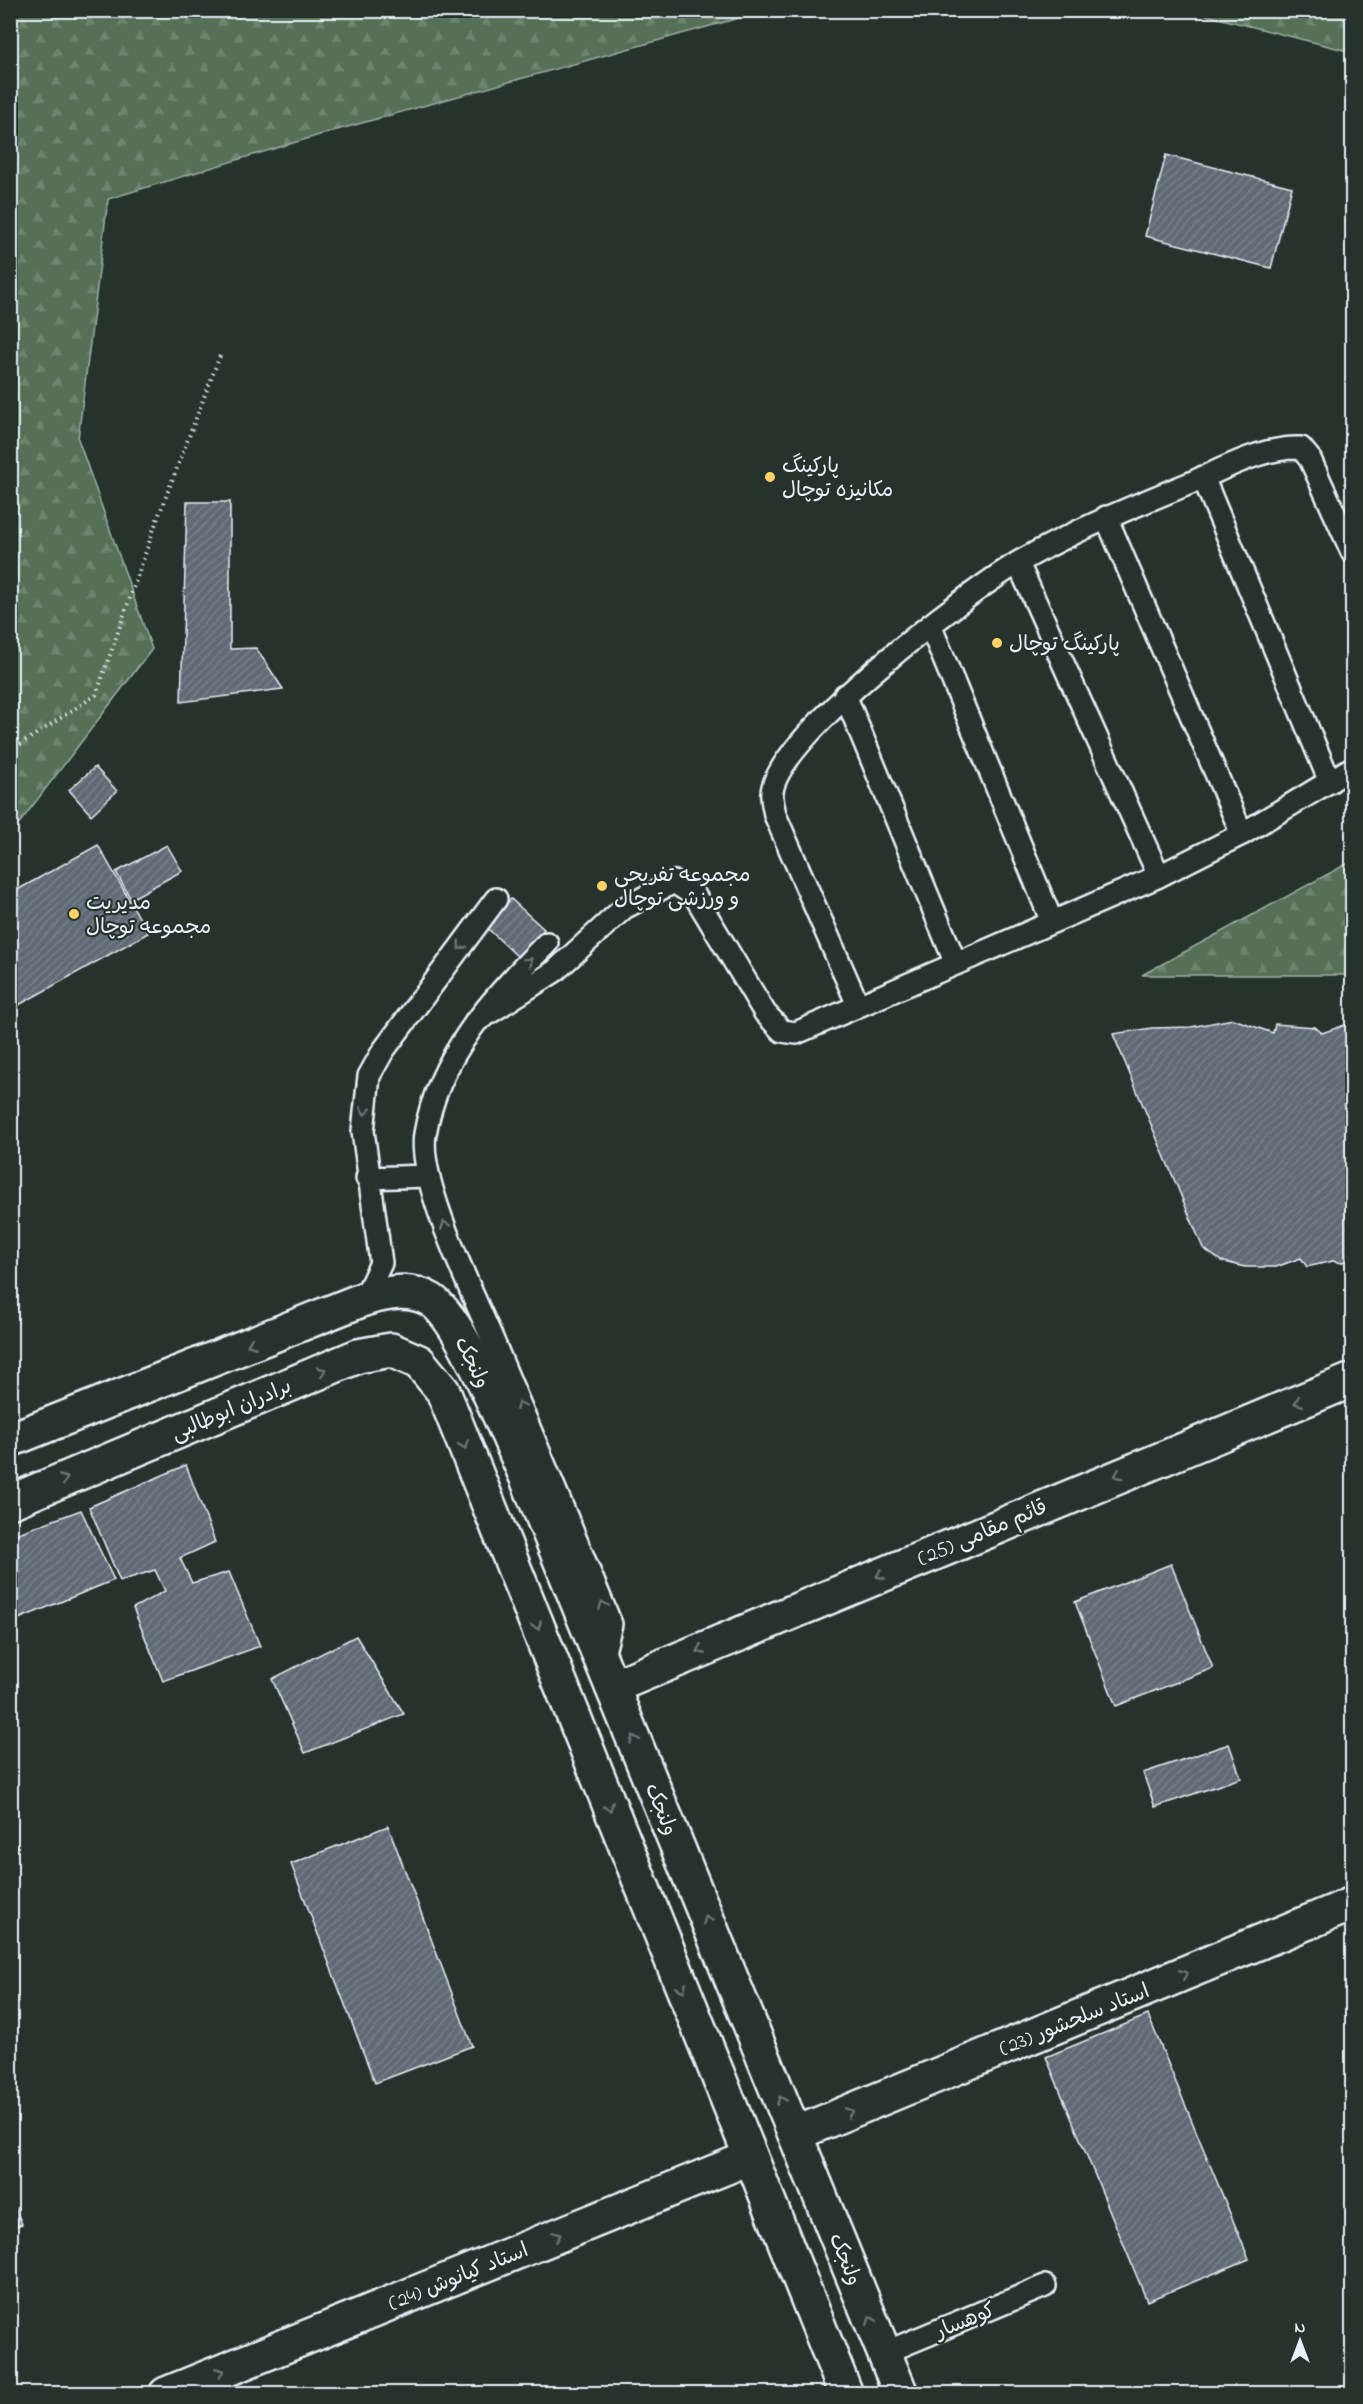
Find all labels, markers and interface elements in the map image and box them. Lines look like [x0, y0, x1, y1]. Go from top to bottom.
place label: پارکینگ مکانیزه توچال [782, 452, 893, 506]
marker: پارکینگ مکانیزه توچال [763, 470, 777, 484]
place label: پارکینگ توچال [1009, 630, 1120, 660]
marker: پارکینگ توچال [990, 636, 1004, 650]
place label: مجموعه تفریحی و ورزشی توچال [614, 861, 751, 915]
marker: مجموعه تفریحی و ورزشی توچال [595, 879, 609, 893]
place label: مدیریت مجموعه توچال [86, 889, 211, 943]
marker: مدیریت مجموعه توچال [67, 907, 81, 921]
one-way arrow [457, 940, 468, 951]
one-way arrow [522, 958, 533, 969]
one-way arrow [359, 1107, 372, 1116]
one-way arrow [440, 1220, 453, 1231]
street label: ولنجک [446, 1332, 497, 1394]
one-way arrow [246, 1337, 257, 1349]
one-way arrow [315, 1366, 326, 1378]
street label: برادران ابوطالبی [167, 1372, 297, 1450]
one-way arrow [1293, 1395, 1304, 1407]
one-way arrow [515, 1401, 527, 1412]
one-way arrow [457, 1439, 469, 1450]
one-way arrow [1113, 1468, 1124, 1480]
one-way arrow [58, 1474, 69, 1486]
street label: قائم مقامی (25) [913, 1493, 1052, 1575]
one-way arrow [875, 1568, 886, 1580]
one-way arrow [598, 1600, 610, 1611]
one-way arrow [530, 1620, 542, 1631]
one-way arrow [695, 1643, 706, 1655]
one-way arrow [629, 1735, 641, 1746]
street label: ولنجک [636, 1779, 684, 1840]
one-way arrow [602, 1801, 614, 1812]
one-way arrow [702, 1915, 714, 1926]
one-way arrow [1178, 1969, 1189, 1981]
street label: استاد سلحشور (23) [995, 1977, 1155, 2065]
one-way arrow [675, 1982, 687, 1993]
one-way arrow [776, 2096, 788, 2107]
one-way arrow [842, 2107, 853, 2119]
street label: ولنجک [820, 2229, 868, 2290]
one-way arrow [551, 2230, 562, 2243]
street label: استاد کیانوش (24) [384, 2236, 533, 2320]
street label: کوهسار [929, 2296, 1000, 2348]
north arrow [1270, 2311, 1330, 2371]
one-way arrow [866, 2315, 878, 2326]
text: N [1295, 2316, 1306, 2340]
one-way arrow [214, 2367, 225, 2379]

